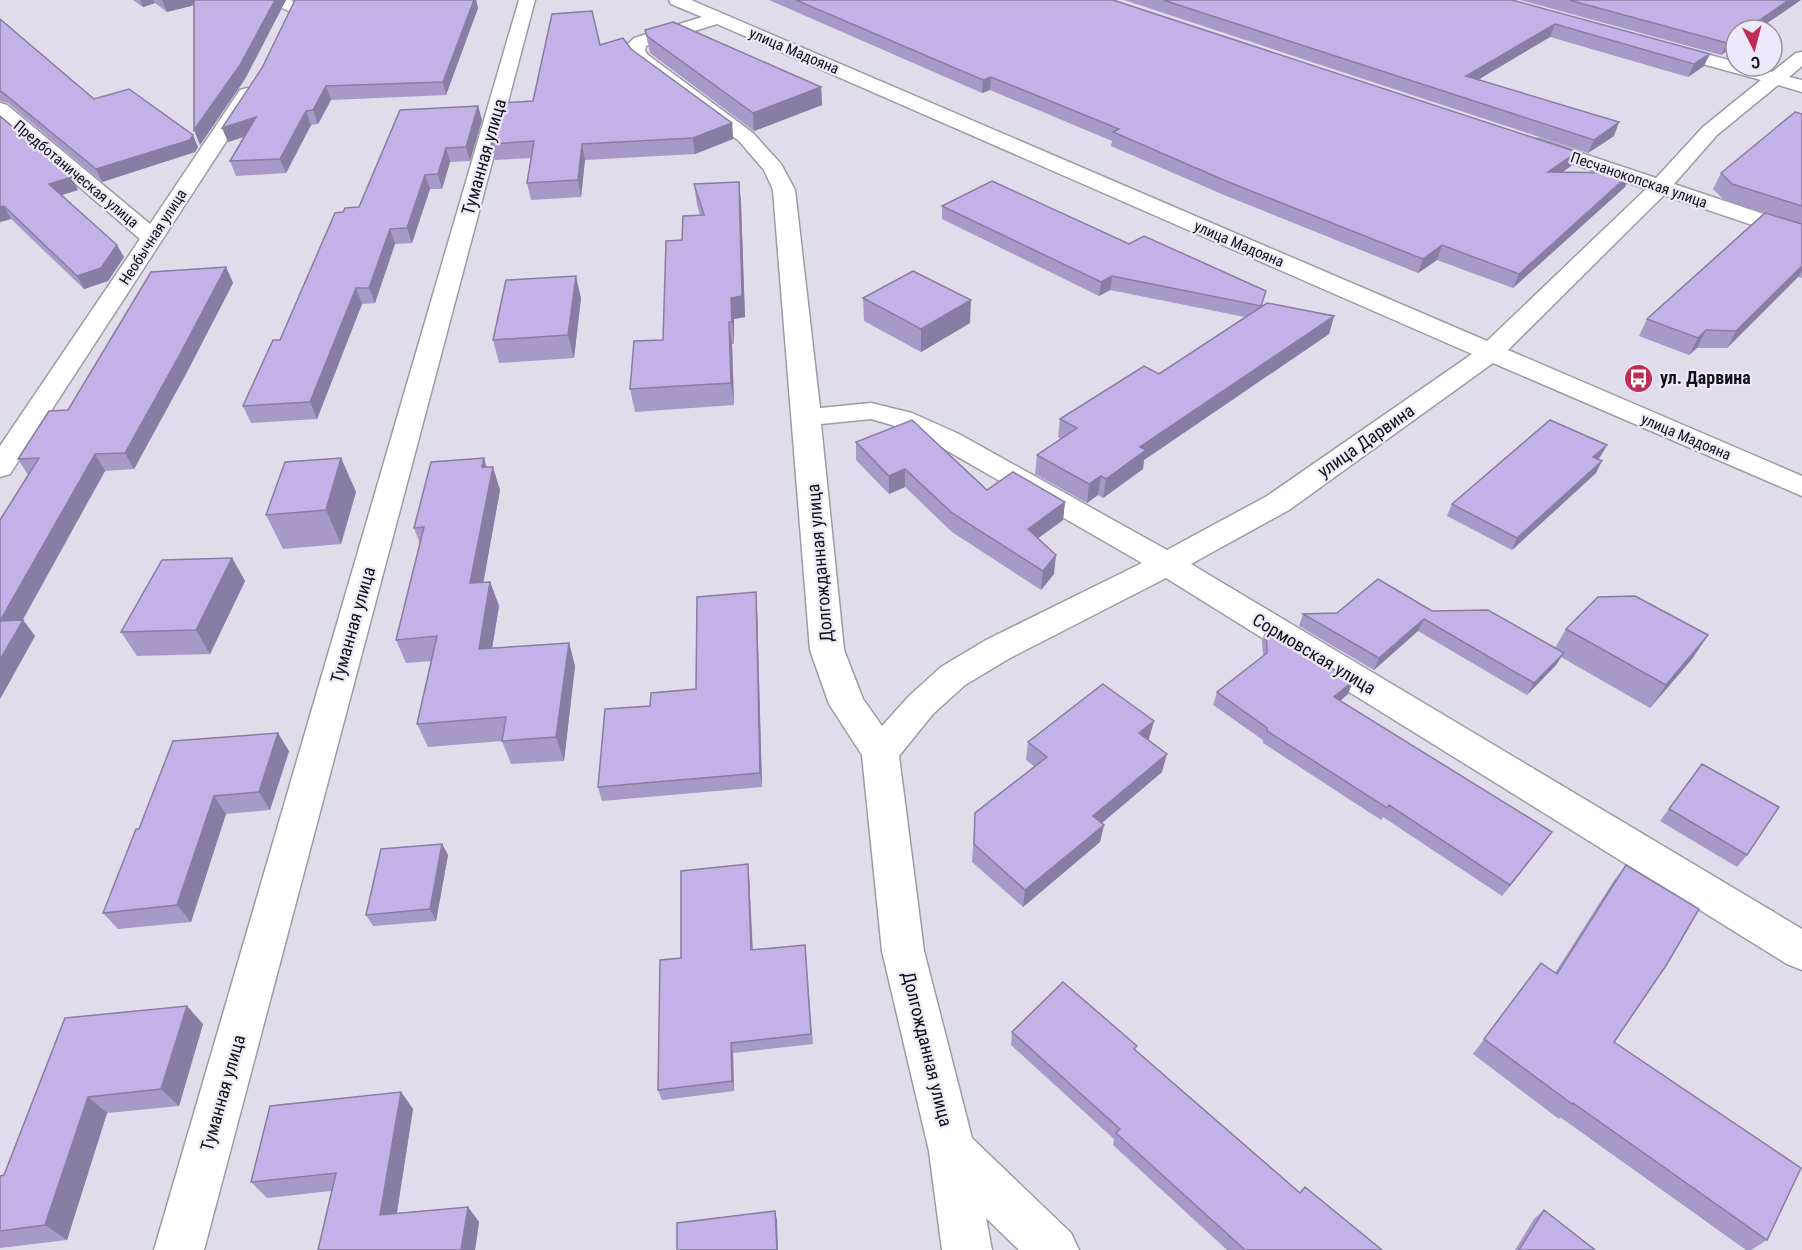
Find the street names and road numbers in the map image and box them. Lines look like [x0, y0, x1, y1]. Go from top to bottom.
street label: улица Мадояна [746, 24, 842, 78]
street label: Туманная улица [457, 96, 510, 217]
street label: Предботаническая улица [10, 116, 142, 232]
street label: Песчанокопская улица [1568, 148, 1710, 212]
street label: Необычная улица [115, 186, 191, 288]
street label: улица Мадояна [1191, 217, 1287, 271]
street label: улица Дарвина [1313, 400, 1418, 482]
street label: улица Мадояна [1638, 410, 1734, 464]
street label: Долгожданная улица [802, 483, 837, 643]
street label: Туманная улица [326, 564, 379, 685]
street label: Сормовская улица [1249, 609, 1380, 699]
street label: Долгожданная улица [898, 969, 957, 1128]
street label: Туманная улица [196, 1032, 249, 1153]

